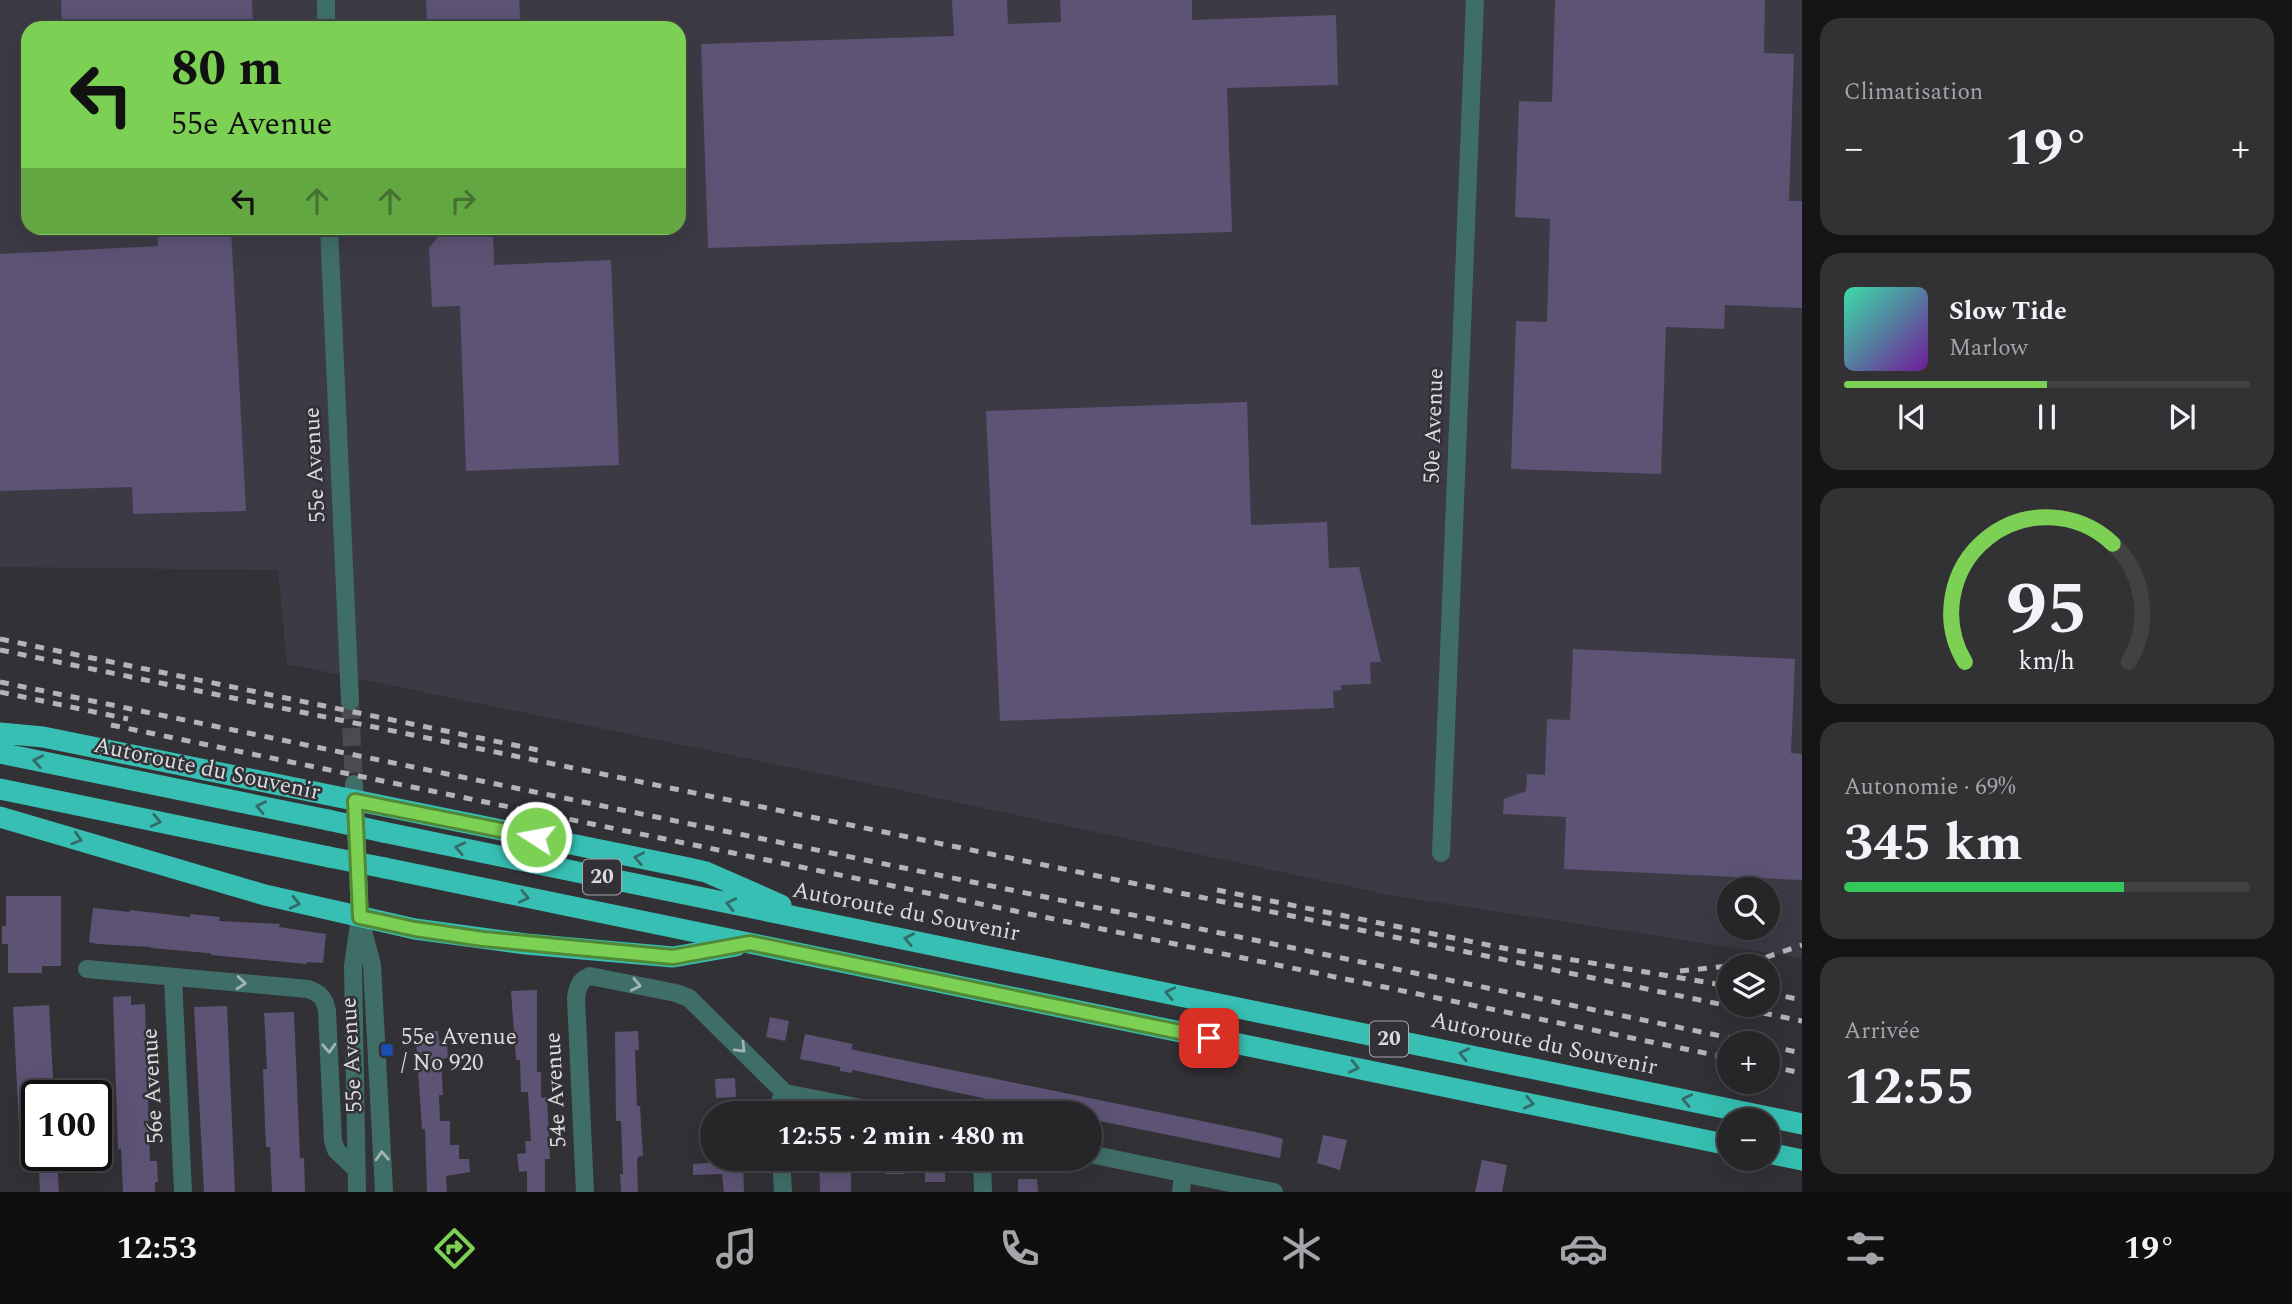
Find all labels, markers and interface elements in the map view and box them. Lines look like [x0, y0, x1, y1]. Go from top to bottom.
text: 80 m [171, 32, 282, 107]
icon: left [56, 49, 147, 140]
text: Climatisation [1844, 75, 1983, 110]
text: 55e Avenue [171, 100, 332, 149]
text: 19° [2005, 109, 2089, 188]
text: − [1844, 120, 1863, 178]
text: + [2231, 120, 2250, 178]
icon: left [225, 182, 263, 220]
icon: ahead [298, 182, 336, 220]
icon: ahead [371, 182, 409, 220]
icon: right [444, 182, 482, 220]
text: Slow Tide [1949, 291, 2067, 331]
text: Marlow [1949, 331, 2028, 366]
street label: 50e Avenue [1414, 368, 1454, 484]
icon: previous [1893, 398, 1931, 436]
icon: pause [2028, 398, 2066, 436]
icon: next [2163, 398, 2201, 436]
street label: 55e Avenue [294, 406, 336, 524]
text: 95 [2006, 555, 2088, 666]
text: km/h [2019, 643, 2075, 681]
street label: Autoroute du Souvenir [90, 728, 324, 810]
one-way arrow [32, 755, 44, 770]
text: Autonomie · 69% [1844, 770, 2016, 805]
one-way arrow [255, 800, 267, 815]
position arrow [499, 800, 573, 874]
text: 345 km [1844, 804, 2023, 883]
one-way arrow [150, 813, 162, 828]
one-way arrow [70, 831, 82, 846]
one-way arrow [454, 841, 466, 856]
one-way arrow [633, 851, 645, 866]
road number: 20 [583, 860, 621, 894]
street label: Autoroute du Souvenir [789, 873, 1023, 951]
map controls [1717, 877, 1780, 1171]
button: search [1717, 877, 1780, 940]
one-way arrow [518, 888, 530, 903]
one-way arrow [289, 894, 301, 909]
one-way arrow [725, 897, 737, 912]
one-way arrow [903, 933, 915, 948]
button: layers [1717, 954, 1780, 1017]
one-way arrow [235, 976, 246, 991]
one-way arrow [630, 976, 642, 991]
one-way arrow [1164, 986, 1176, 1001]
street label: 55e Avenue [331, 996, 373, 1114]
street label: Autoroute du Souvenir [1427, 1003, 1661, 1085]
pin [1179, 1008, 1239, 1068]
text: Arrivée [1844, 1014, 1920, 1049]
icon: arrive [1190, 1019, 1228, 1057]
place label: 55e Avenue / No 920 [401, 1020, 517, 1081]
road number: 20 [1370, 1021, 1408, 1056]
street label: 56e Avenue [132, 1027, 174, 1145]
street label: 54e Avenue [535, 1031, 577, 1149]
button: + [1717, 1031, 1780, 1094]
one-way arrow [732, 1039, 745, 1052]
marker: 55e Avenue / No 920 [379, 1042, 395, 1058]
one-way arrow [321, 1043, 336, 1054]
one-way arrow [1458, 1048, 1470, 1063]
text: 12:55 [1844, 1048, 1975, 1127]
one-way arrow [1348, 1059, 1360, 1074]
speed limit sign: 100 [21, 1080, 112, 1171]
one-way arrow [1681, 1094, 1693, 1109]
one-way arrow [1523, 1095, 1535, 1110]
button: − [1717, 1108, 1780, 1171]
text: 12:55 · 2 min · 480 m [777, 1116, 1025, 1156]
one-way arrow [374, 1150, 389, 1161]
text: 12:53 [117, 1224, 197, 1273]
icon: directions [430, 1224, 479, 1273]
icon: music [712, 1224, 761, 1273]
icon: phone [995, 1224, 1044, 1273]
icon: climate [1277, 1224, 1326, 1273]
icon: car [1559, 1224, 1608, 1273]
icon: filters [1841, 1224, 1890, 1273]
text: 19° [2123, 1224, 2175, 1273]

